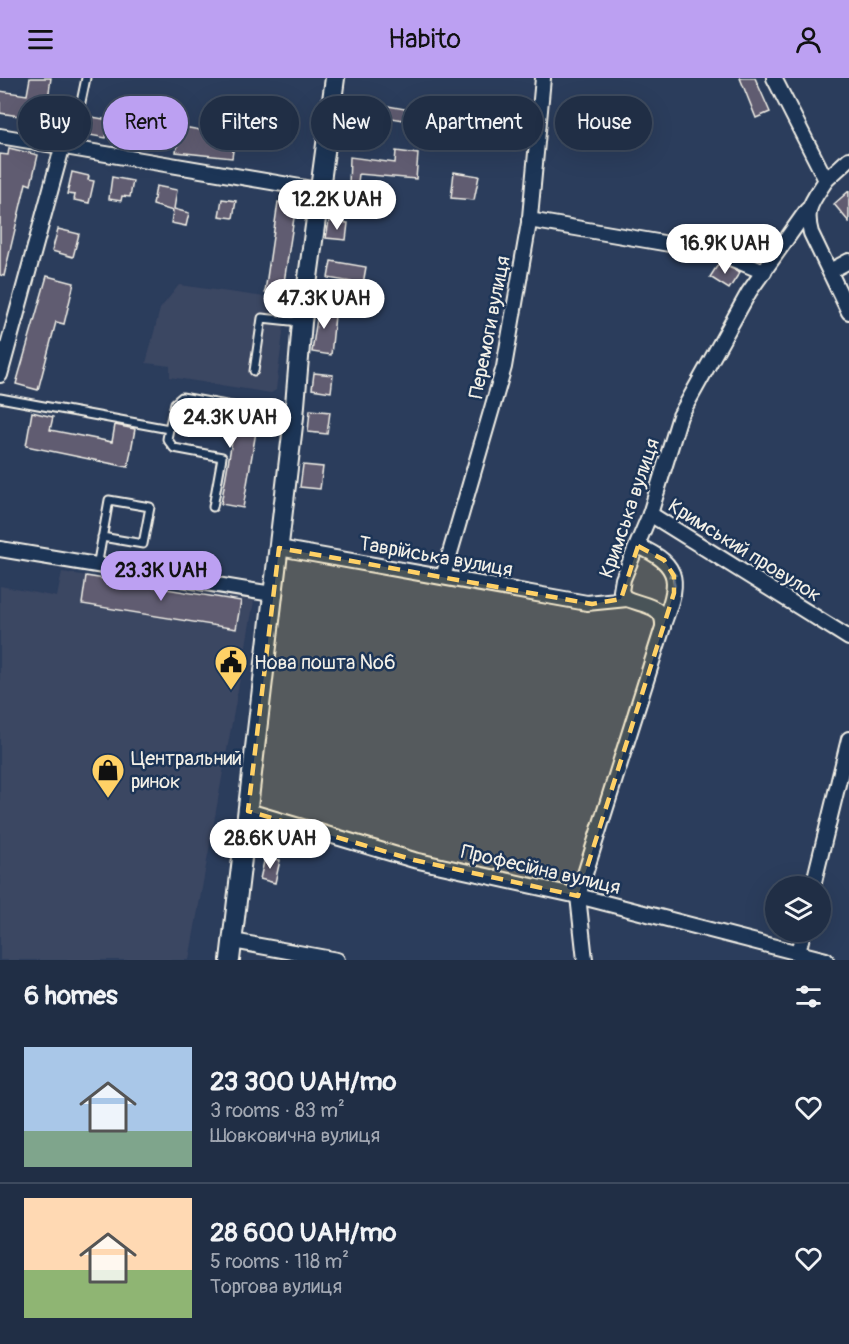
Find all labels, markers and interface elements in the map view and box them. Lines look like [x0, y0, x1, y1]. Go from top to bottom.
icon: menu [24, 23, 57, 56]
text: Habito [388, 23, 461, 56]
icon: person [792, 23, 825, 56]
chip: Buy [18, 96, 91, 150]
chip: Rent [103, 96, 188, 150]
chip: Filters [200, 96, 299, 150]
chip: New [311, 96, 391, 150]
chip: Apartment [403, 96, 543, 150]
chip: House [555, 96, 652, 150]
pin: 12.2K UAH [268, 180, 406, 231]
text: 12.2K UAH [292, 187, 382, 212]
pin: 16.9K UAH [656, 224, 794, 275]
text: 16.9K UAH [680, 231, 770, 256]
street label: Перемоги вулиця [463, 254, 516, 401]
pin: 47.3K UAH [255, 279, 393, 330]
text: 47.3K UAH [278, 286, 371, 311]
pin: 24.3K UAH [161, 398, 299, 449]
text: 24.3K UAH [183, 405, 277, 430]
street label: Кримська вулиця [594, 435, 665, 581]
street label: Кримський провулок [664, 493, 826, 608]
street label: Таврійська вулиця [357, 531, 515, 582]
pin: 23.3K UAH [92, 551, 230, 602]
text: 23.3K UAH [115, 558, 207, 583]
one-way arrow [668, 569, 677, 588]
public building icon: Нова пошта №6 [213, 644, 249, 691]
place label: Нова пошта №6 [254, 650, 396, 675]
place label: Центральний ринок [131, 746, 242, 794]
shop icon: Центральний ринок [90, 752, 126, 799]
pin: 28.6K UAH [201, 819, 339, 870]
text: 28.6K UAH [224, 826, 316, 851]
street label: Професійна вулиця [459, 839, 623, 900]
map controls [765, 876, 831, 942]
button: layers [765, 876, 831, 942]
text: 6 homes [24, 980, 118, 1012]
icon: filters [792, 980, 825, 1013]
text: 23 300 UAH/mo [210, 1066, 397, 1098]
icon: home [72, 1071, 144, 1143]
icon: heart [792, 1091, 825, 1124]
text: 3 rooms · 83 m² [210, 1098, 345, 1123]
text: Шовковична вулиця [210, 1123, 380, 1148]
text: 28 600 UAH/mo [210, 1217, 397, 1249]
icon: home [72, 1222, 144, 1294]
icon: heart [792, 1242, 825, 1275]
text: 5 rooms · 118 m² [210, 1249, 349, 1274]
text: Торгова вулиця [210, 1274, 342, 1299]

